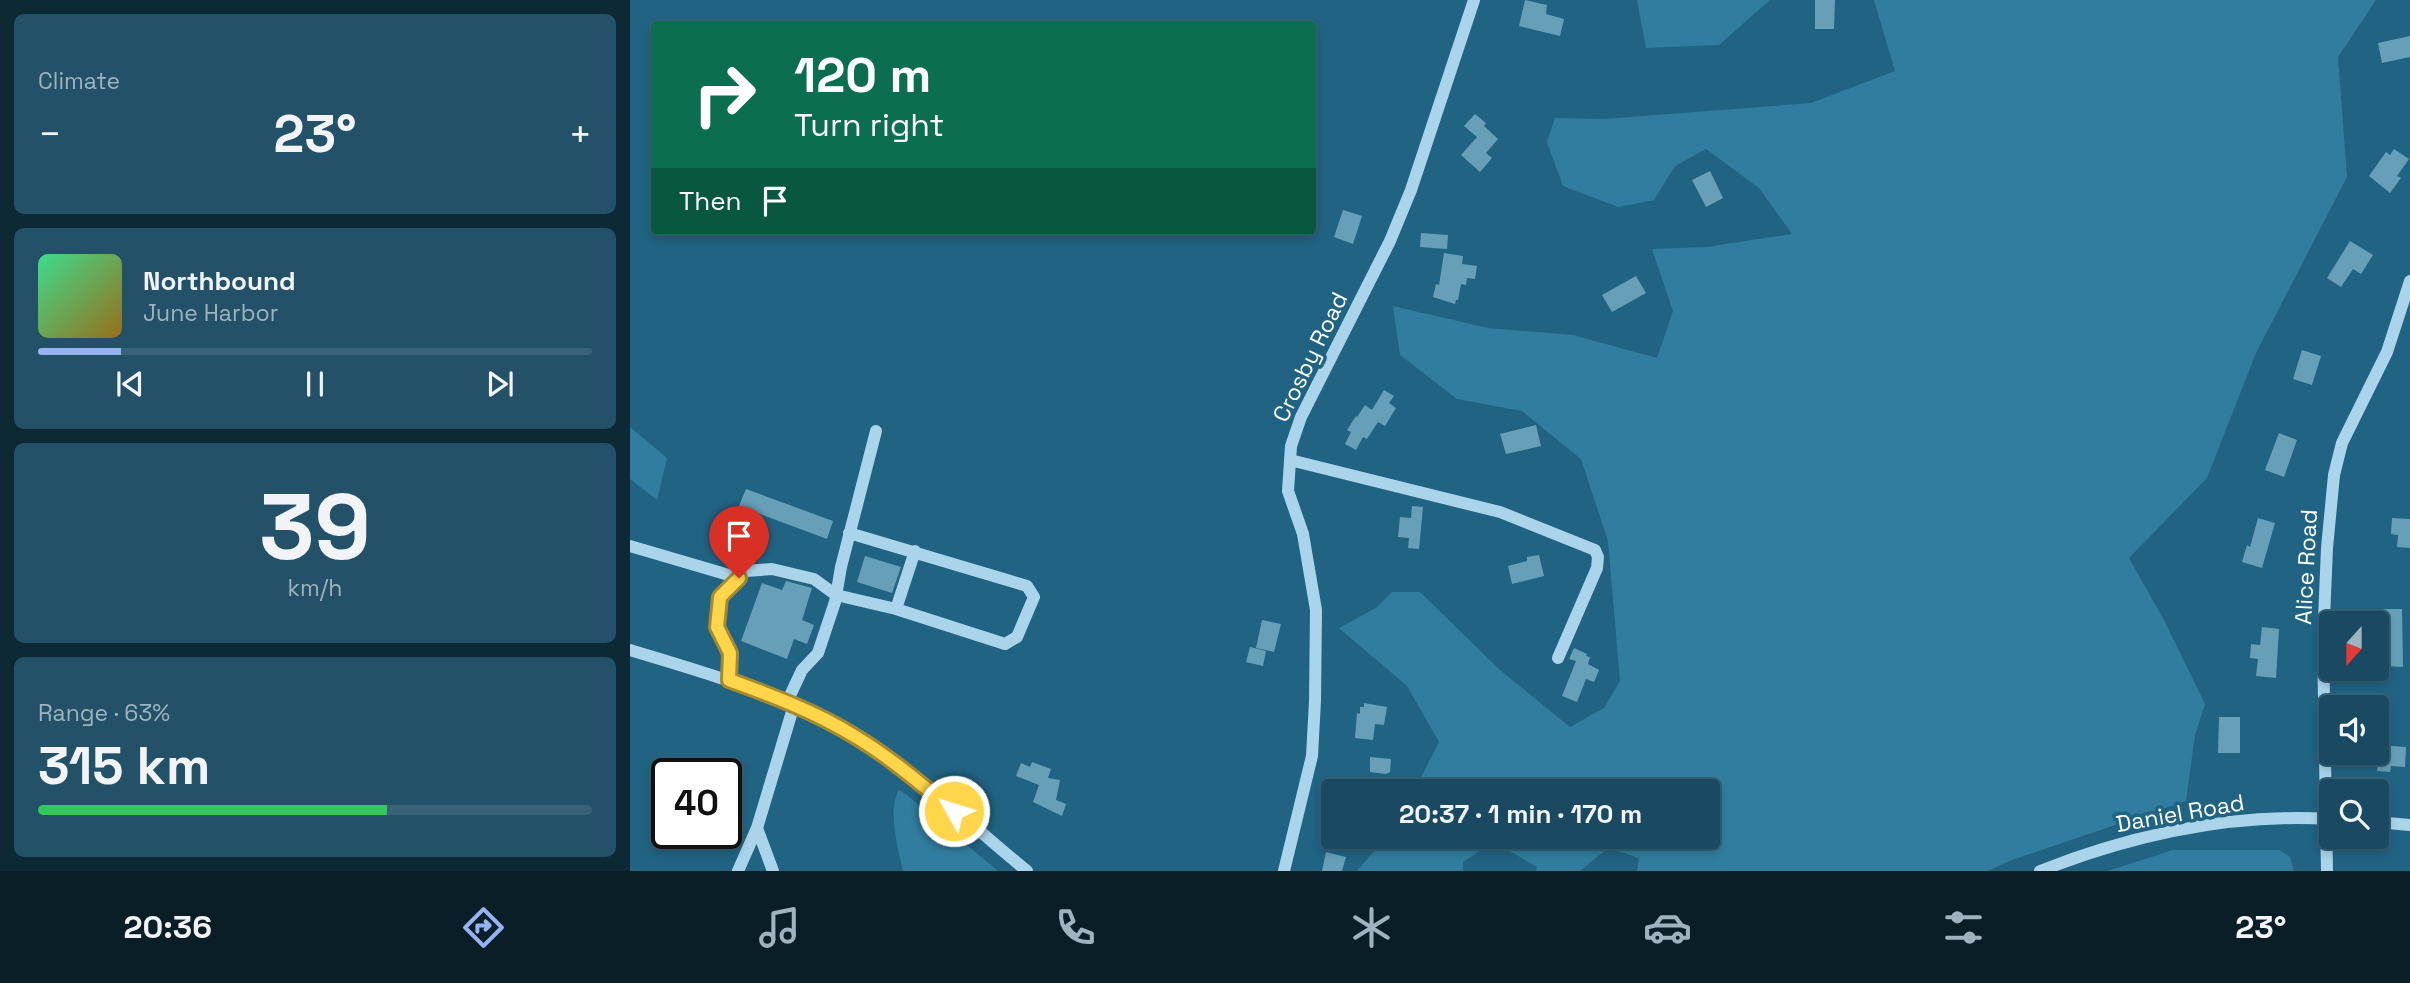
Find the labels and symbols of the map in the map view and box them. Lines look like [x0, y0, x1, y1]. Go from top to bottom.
street label: Crosby Road [1266, 287, 1354, 427]
pin [709, 506, 769, 578]
street label: Alice Road [2288, 509, 2324, 625]
north arrow [2319, 611, 2389, 681]
speed limit sign: 40 [651, 758, 742, 849]
position arrow [917, 774, 991, 848]
street label: Daniel Road [2113, 787, 2247, 839]

